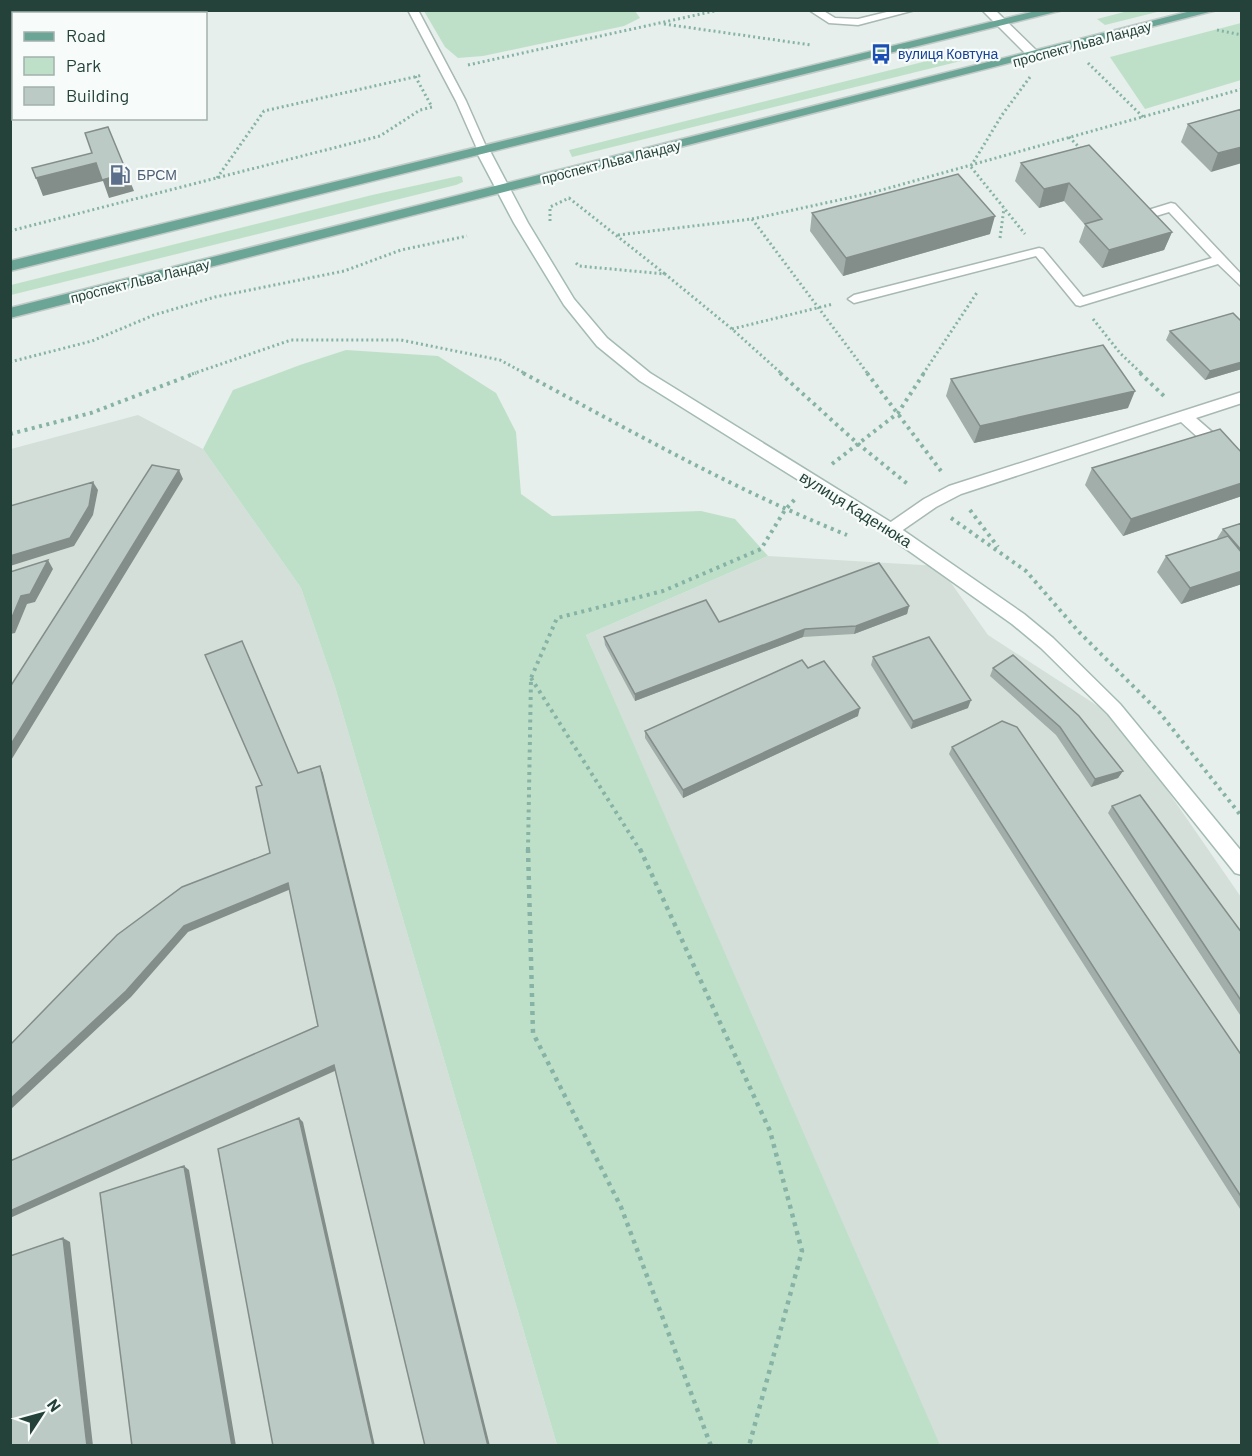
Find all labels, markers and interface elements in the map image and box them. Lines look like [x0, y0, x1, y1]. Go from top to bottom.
legend [12, 12, 207, 120]
street label: проспект Льва Ландау [1011, 17, 1153, 70]
text: Road [66, 24, 106, 46]
bus stop icon: вулиця Ковтуна [869, 42, 893, 66]
place label: вулиця Ковтуна [898, 45, 999, 62]
text: Park [66, 54, 101, 76]
text: Building [66, 84, 129, 106]
street label: проспект Льва Ландау [540, 136, 682, 187]
fuel station icon: БРСМ [108, 163, 132, 187]
place label: БРСМ [137, 166, 177, 183]
street label: проспект Льва Ландау [69, 255, 211, 306]
street label: вулиця Каденюка [797, 466, 916, 551]
north arrow [12, 1384, 72, 1444]
text: N [44, 1395, 65, 1415]

